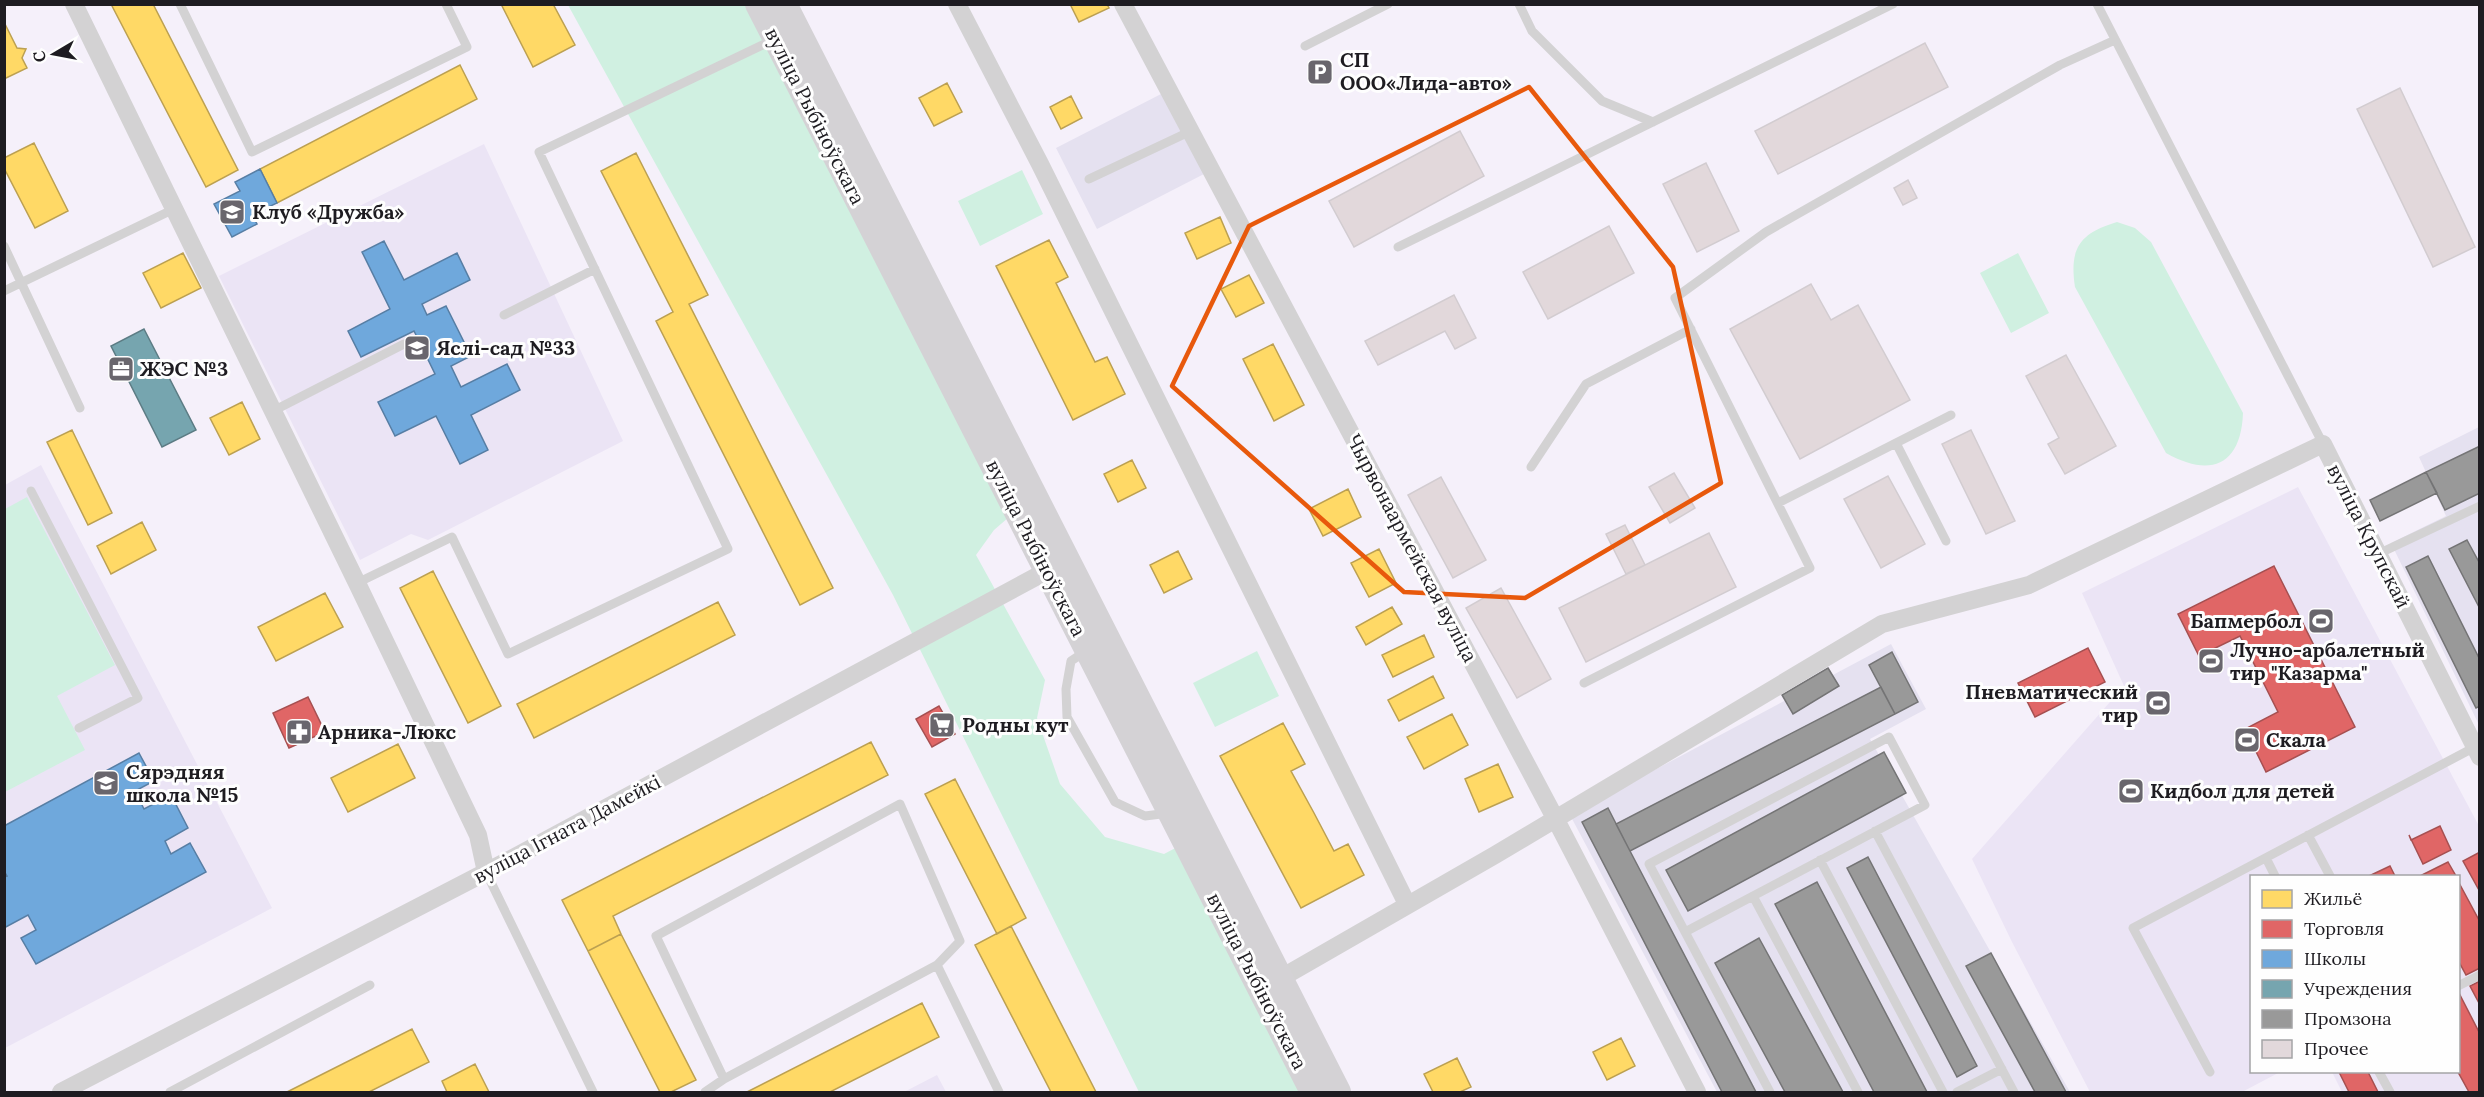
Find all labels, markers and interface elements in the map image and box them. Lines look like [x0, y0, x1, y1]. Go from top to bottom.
street label: вуліца Рыбіноўскага [760, 23, 871, 208]
north arrow [24, 24, 84, 84]
place label: СП ООО«Лида-авто» [1340, 47, 1512, 95]
text: С [28, 49, 50, 64]
parking icon: СП ООО«Лида-авто» [1305, 57, 1335, 87]
school or university icon: Клуб «Дружба» [217, 197, 247, 227]
place label: Клуб «Дружба» [252, 199, 404, 224]
school or university icon: Яслі-сад №33 [402, 333, 432, 363]
place label: Яслі-сад №33 [436, 335, 575, 360]
office icon: ЖЭС №3 [106, 354, 136, 384]
place label: ЖЭС №3 [140, 356, 228, 381]
street label: Чырвонаармейская вуліца [1342, 429, 1483, 666]
street label: вуліца Рыбіноўскага [981, 455, 1092, 640]
street label: вуліца Крупскай [2322, 459, 2417, 612]
sports icon: Бапмербол [2306, 606, 2336, 636]
place label: Бапмербол [2190, 608, 2302, 633]
place label: Лучно-арбалетный тир "Казарма" [2230, 637, 2425, 685]
sports icon: Лучно-арбалетный тир "Казарма" [2196, 646, 2226, 676]
place label: Пневматический тир [1965, 679, 2138, 727]
sports icon: Пневматический тир [2143, 688, 2173, 718]
supermarket icon: Родны кут [927, 710, 957, 740]
place label: Родны кут [962, 712, 1069, 737]
pharmacy icon: Арника-Люкс [284, 717, 314, 747]
place label: Арника-Люкс [318, 719, 457, 744]
sports icon: Скала [2232, 725, 2262, 755]
place label: Скала [2266, 727, 2326, 752]
place label: Сярэдняя школа №15 [126, 759, 239, 807]
school or university icon: Сярэдняя школа №15 [91, 768, 121, 798]
street label: вуліца Ігната Дамейкі [469, 769, 665, 889]
sports icon: Кидбол для детей [2116, 776, 2146, 806]
place label: Кидбол для детей [2150, 778, 2334, 803]
legend [2250, 875, 2460, 1073]
text: Жильё [2304, 887, 2362, 910]
street label: вуліца Рыбіноўскага [1202, 888, 1313, 1073]
text: Торговля [2304, 917, 2384, 940]
text: Школы [2304, 947, 2366, 970]
text: Учреждения [2303, 977, 2412, 1000]
text: Промзона [2304, 1007, 2392, 1030]
text: Прочее [2304, 1037, 2369, 1060]

